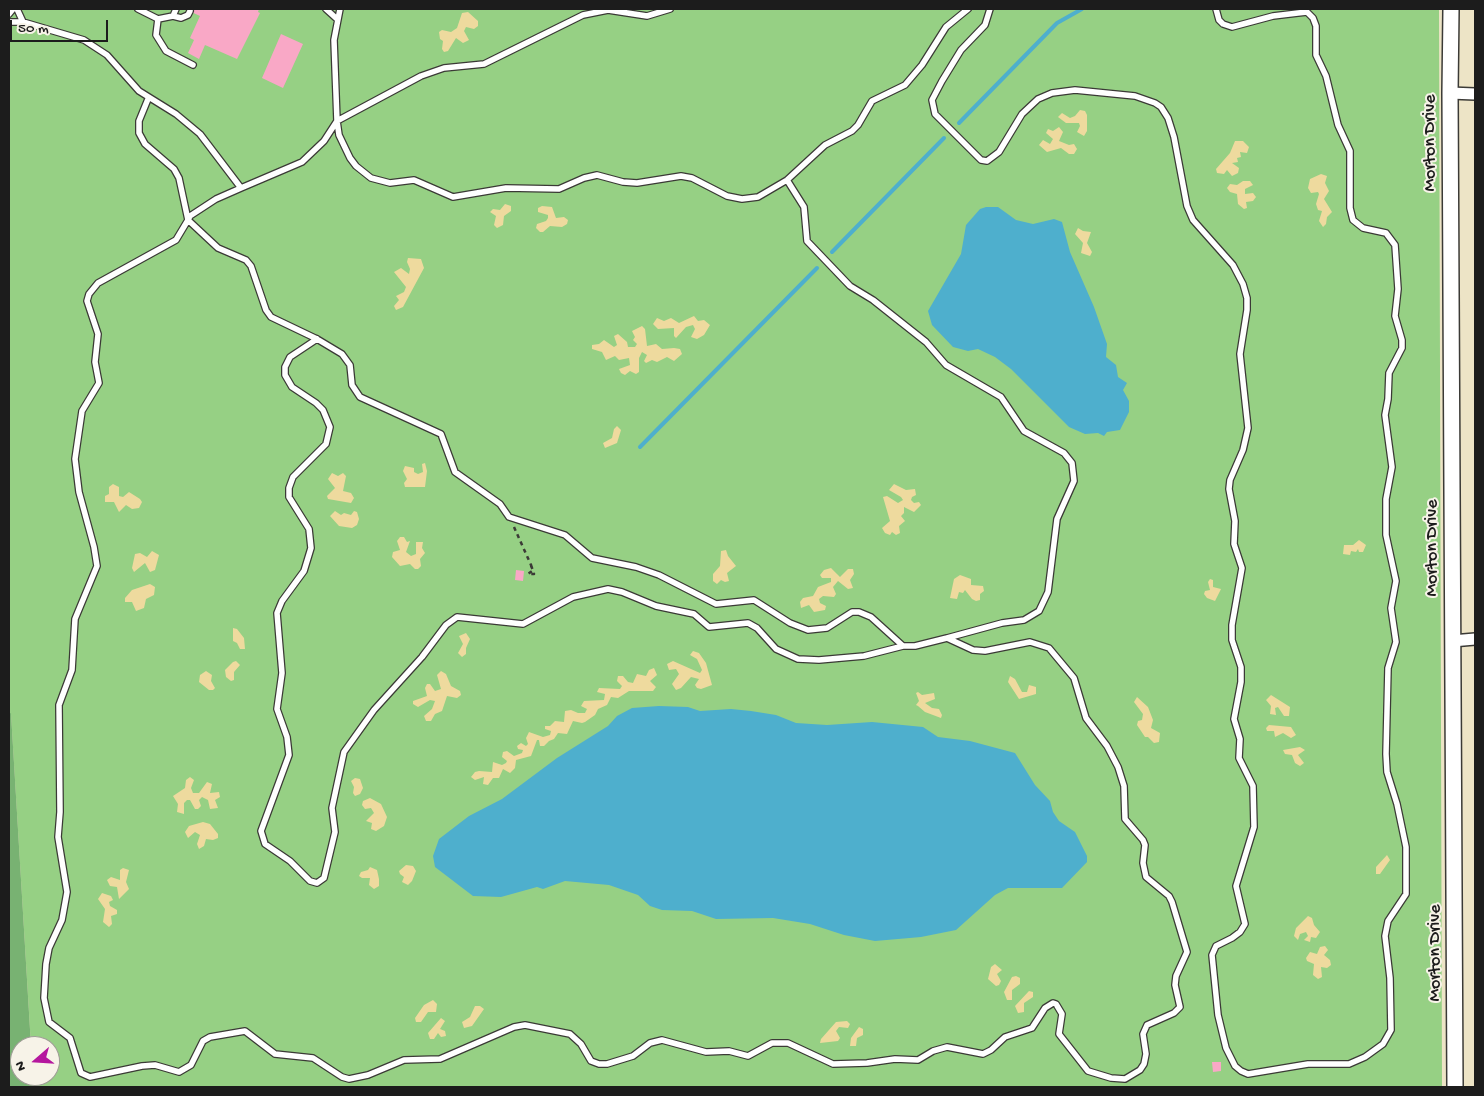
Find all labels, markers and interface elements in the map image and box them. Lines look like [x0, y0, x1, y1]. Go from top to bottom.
scale bar [12, 10, 110, 42]
text: 50 m [18, 20, 49, 38]
street label: Morton Drive [1420, 95, 1442, 191]
street label: Morton Drive [1422, 500, 1444, 596]
street label: Morton Drive [1425, 905, 1447, 1001]
north arrow [10, 1036, 60, 1086]
text: N [12, 1059, 31, 1073]

